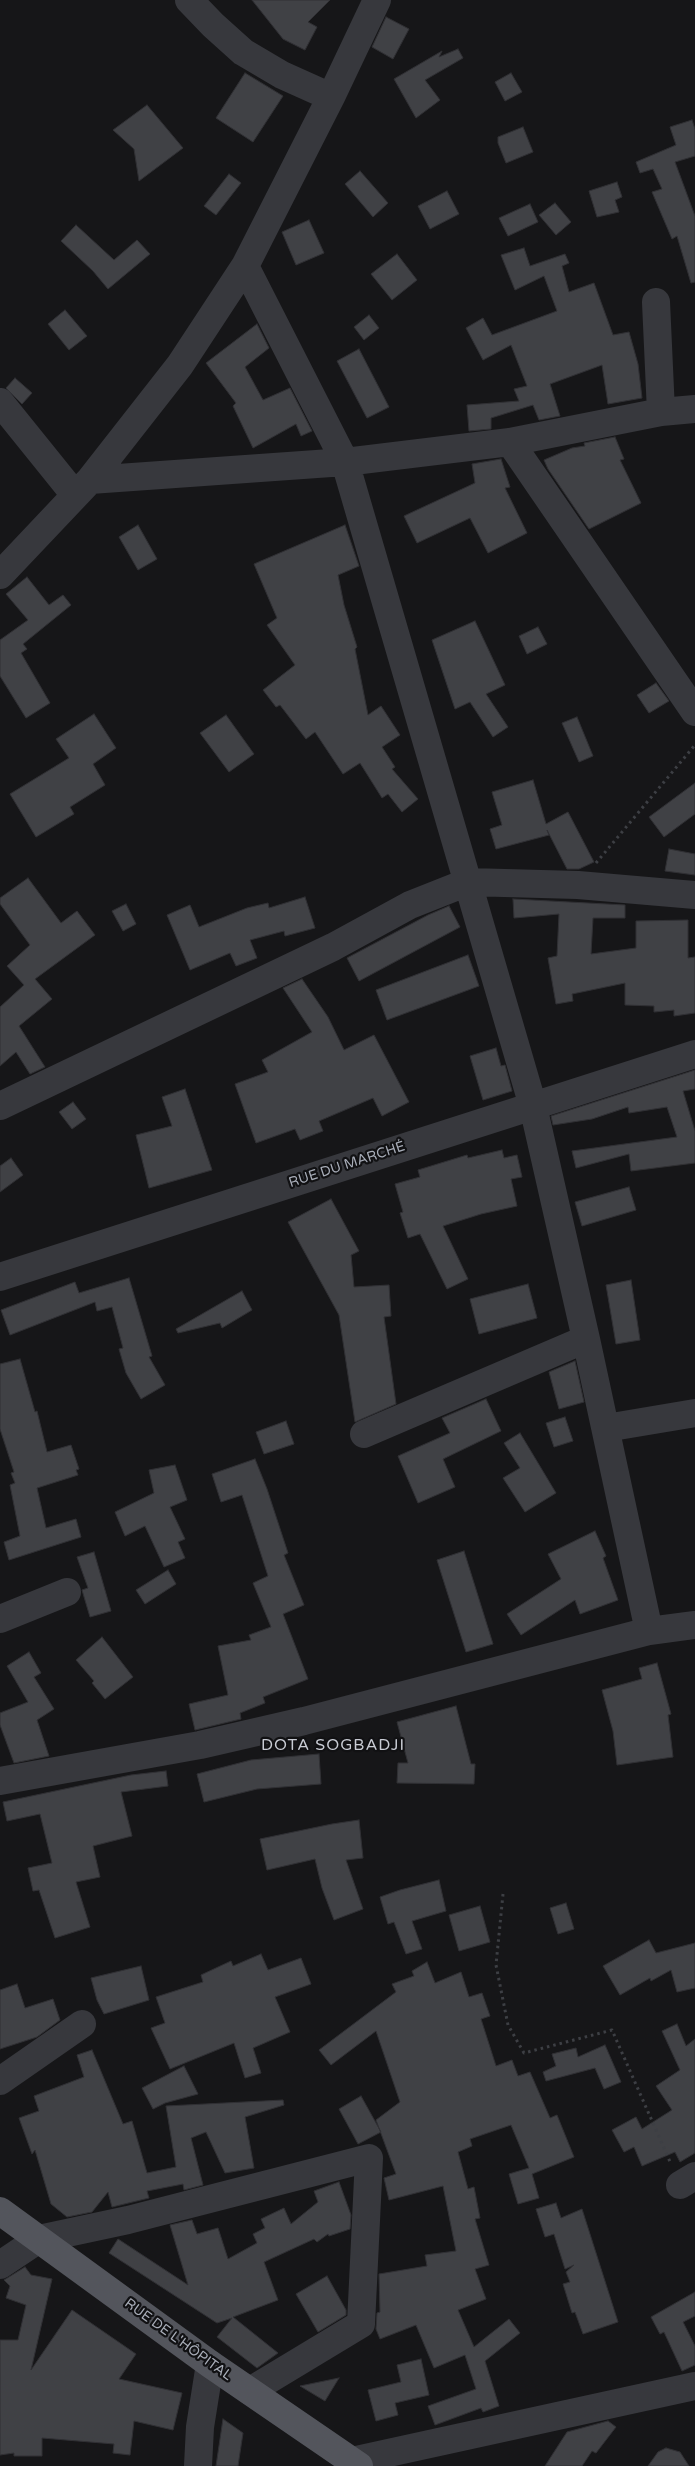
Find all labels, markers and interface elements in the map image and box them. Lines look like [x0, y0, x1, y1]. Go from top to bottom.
street label: RUE DU MARCHÉ [287, 1138, 407, 1192]
district label: DOTA SOGBADJI [259, 1736, 407, 1756]
street label: RUE DE L'HÔPITAL [121, 2295, 235, 2385]

